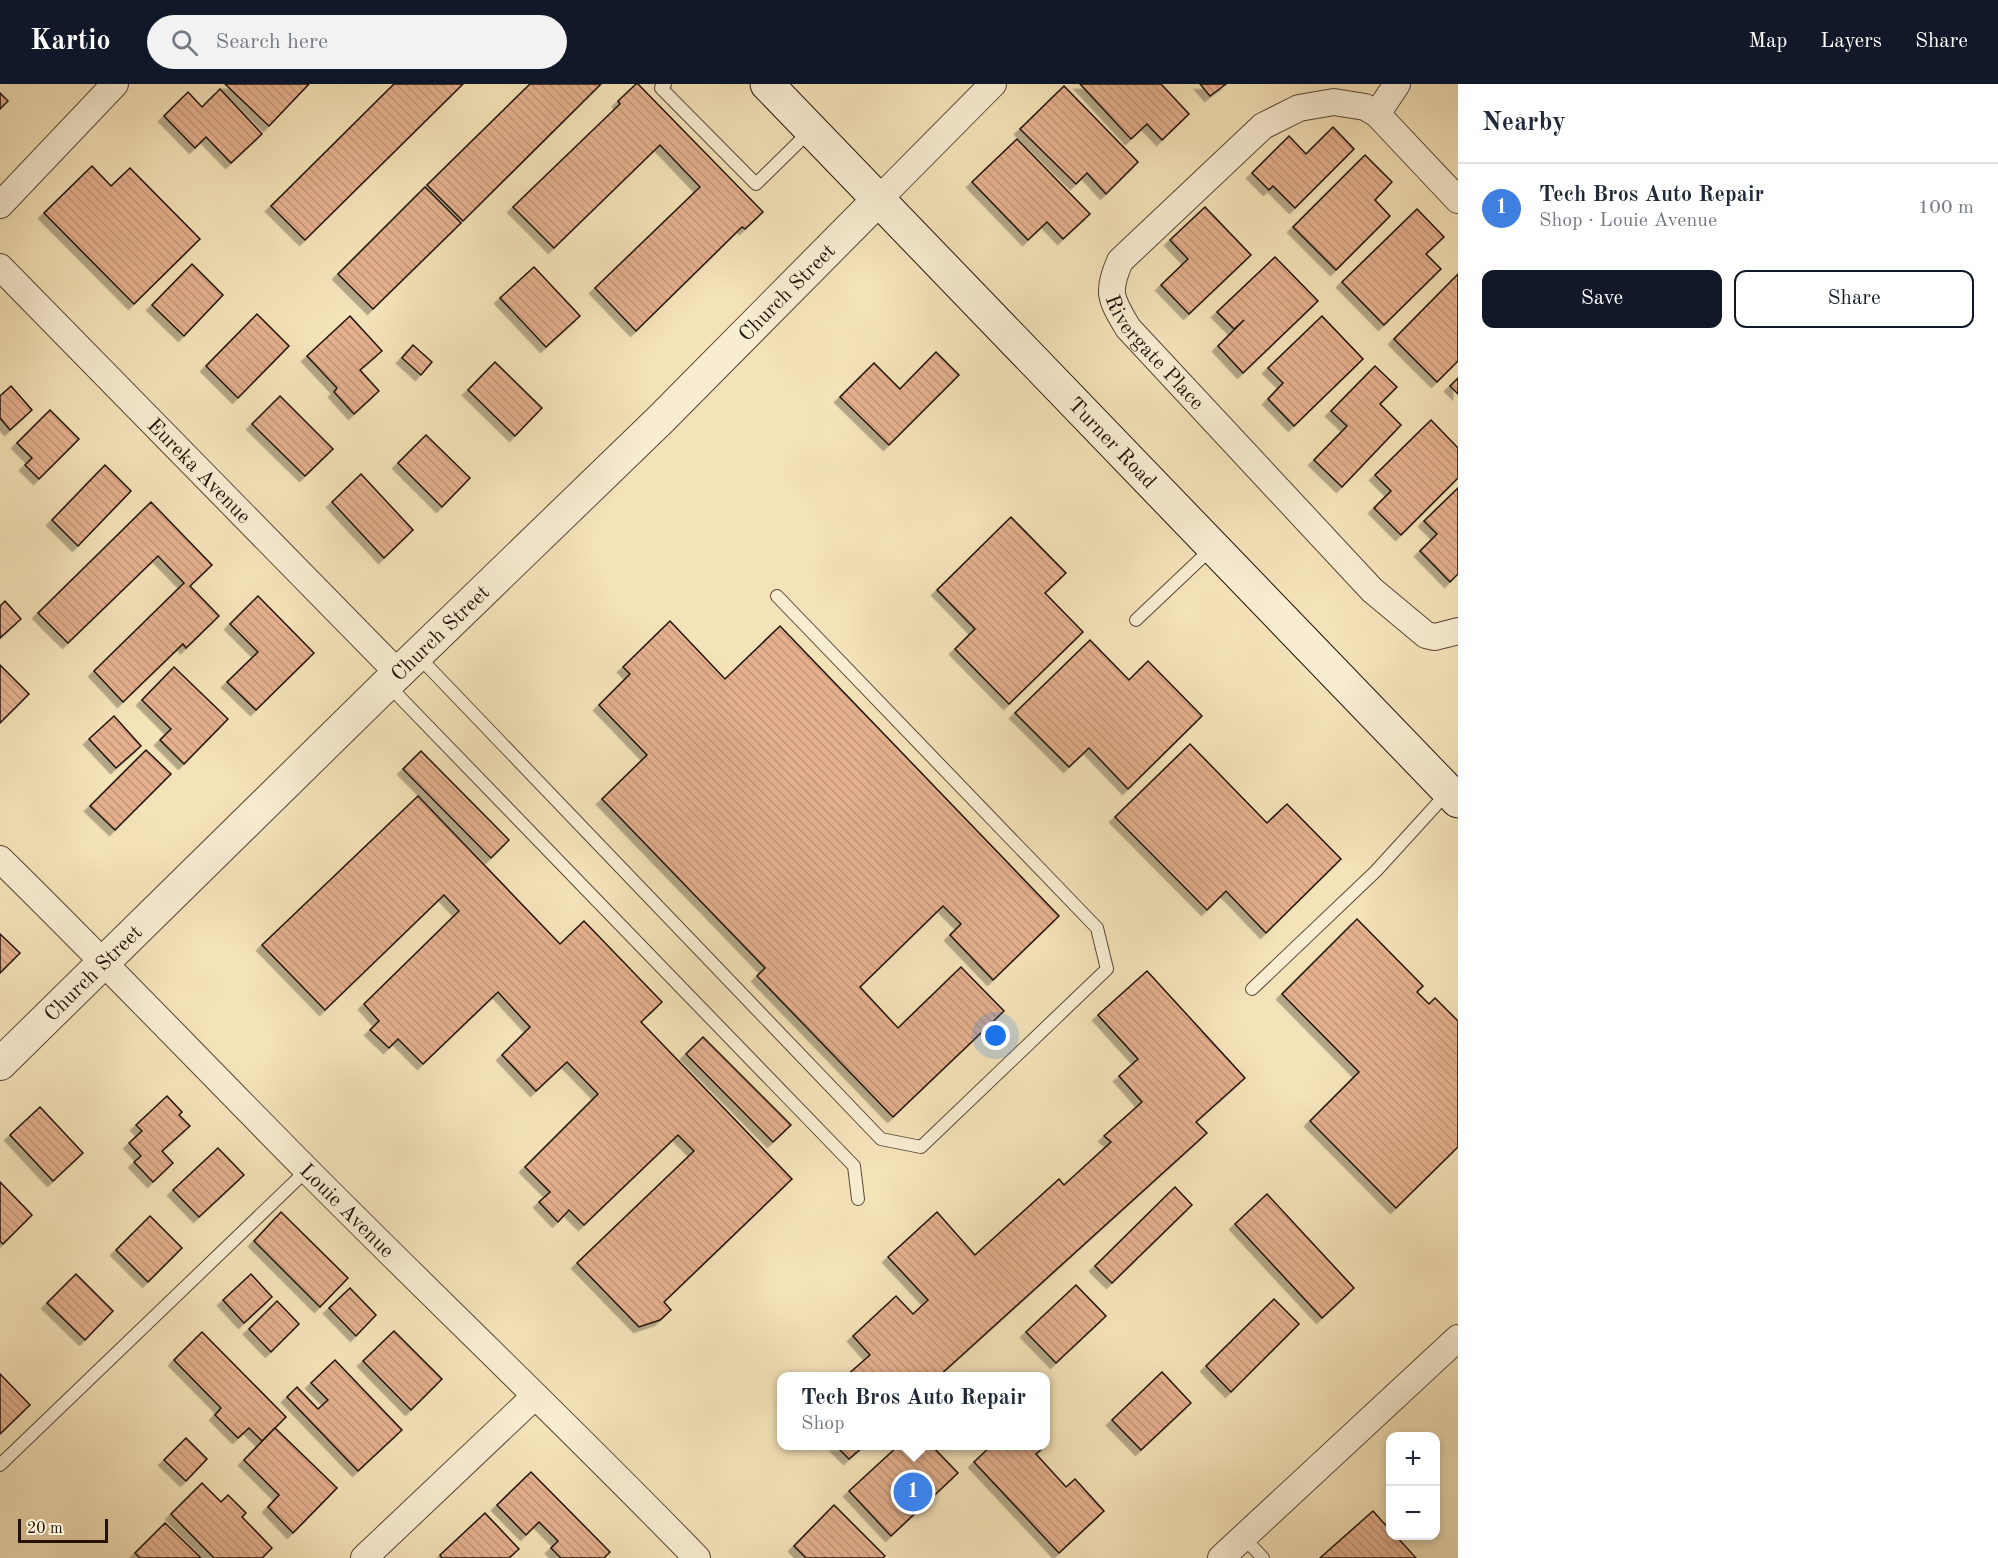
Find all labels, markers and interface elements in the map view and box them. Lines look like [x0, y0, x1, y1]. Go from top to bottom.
search box [147, 15, 567, 69]
icon: search [168, 26, 201, 59]
text: Kartio [30, 28, 111, 56]
text: Search here [216, 31, 328, 53]
text: Map [1748, 31, 1787, 52]
text: Layers [1820, 31, 1882, 52]
text: Share [1915, 31, 1968, 52]
text: Nearby [1482, 110, 1566, 136]
text: Tech Bros Auto Repair [1539, 184, 1764, 206]
text: 1 [1496, 198, 1507, 218]
text: 100 m [1918, 198, 1974, 218]
text: Shop · Louie Avenue [1539, 211, 1717, 231]
street label: Church Street [735, 241, 840, 346]
button: Save [1482, 270, 1722, 328]
button: Share [1734, 270, 1974, 328]
street label: Rivergate Place [1100, 292, 1207, 414]
street label: Turner Road [1063, 394, 1160, 493]
street label: Eureka Avenue [143, 415, 254, 528]
street label: Church Street [388, 582, 494, 686]
street label: Church Street [41, 922, 147, 1026]
your location [981, 1021, 1010, 1050]
street label: Louie Avenue [295, 1160, 397, 1262]
popup [777, 1372, 1050, 1450]
text: Tech Bros Auto Repair [801, 1387, 1026, 1409]
text: Shop [801, 1414, 845, 1434]
map controls [1386, 1432, 1440, 1540]
button: + [1386, 1432, 1440, 1486]
pin: 1 [894, 1470, 932, 1514]
button: − [1386, 1486, 1440, 1540]
scale bar [18, 1516, 108, 1544]
text: 20 m [27, 1521, 63, 1537]

